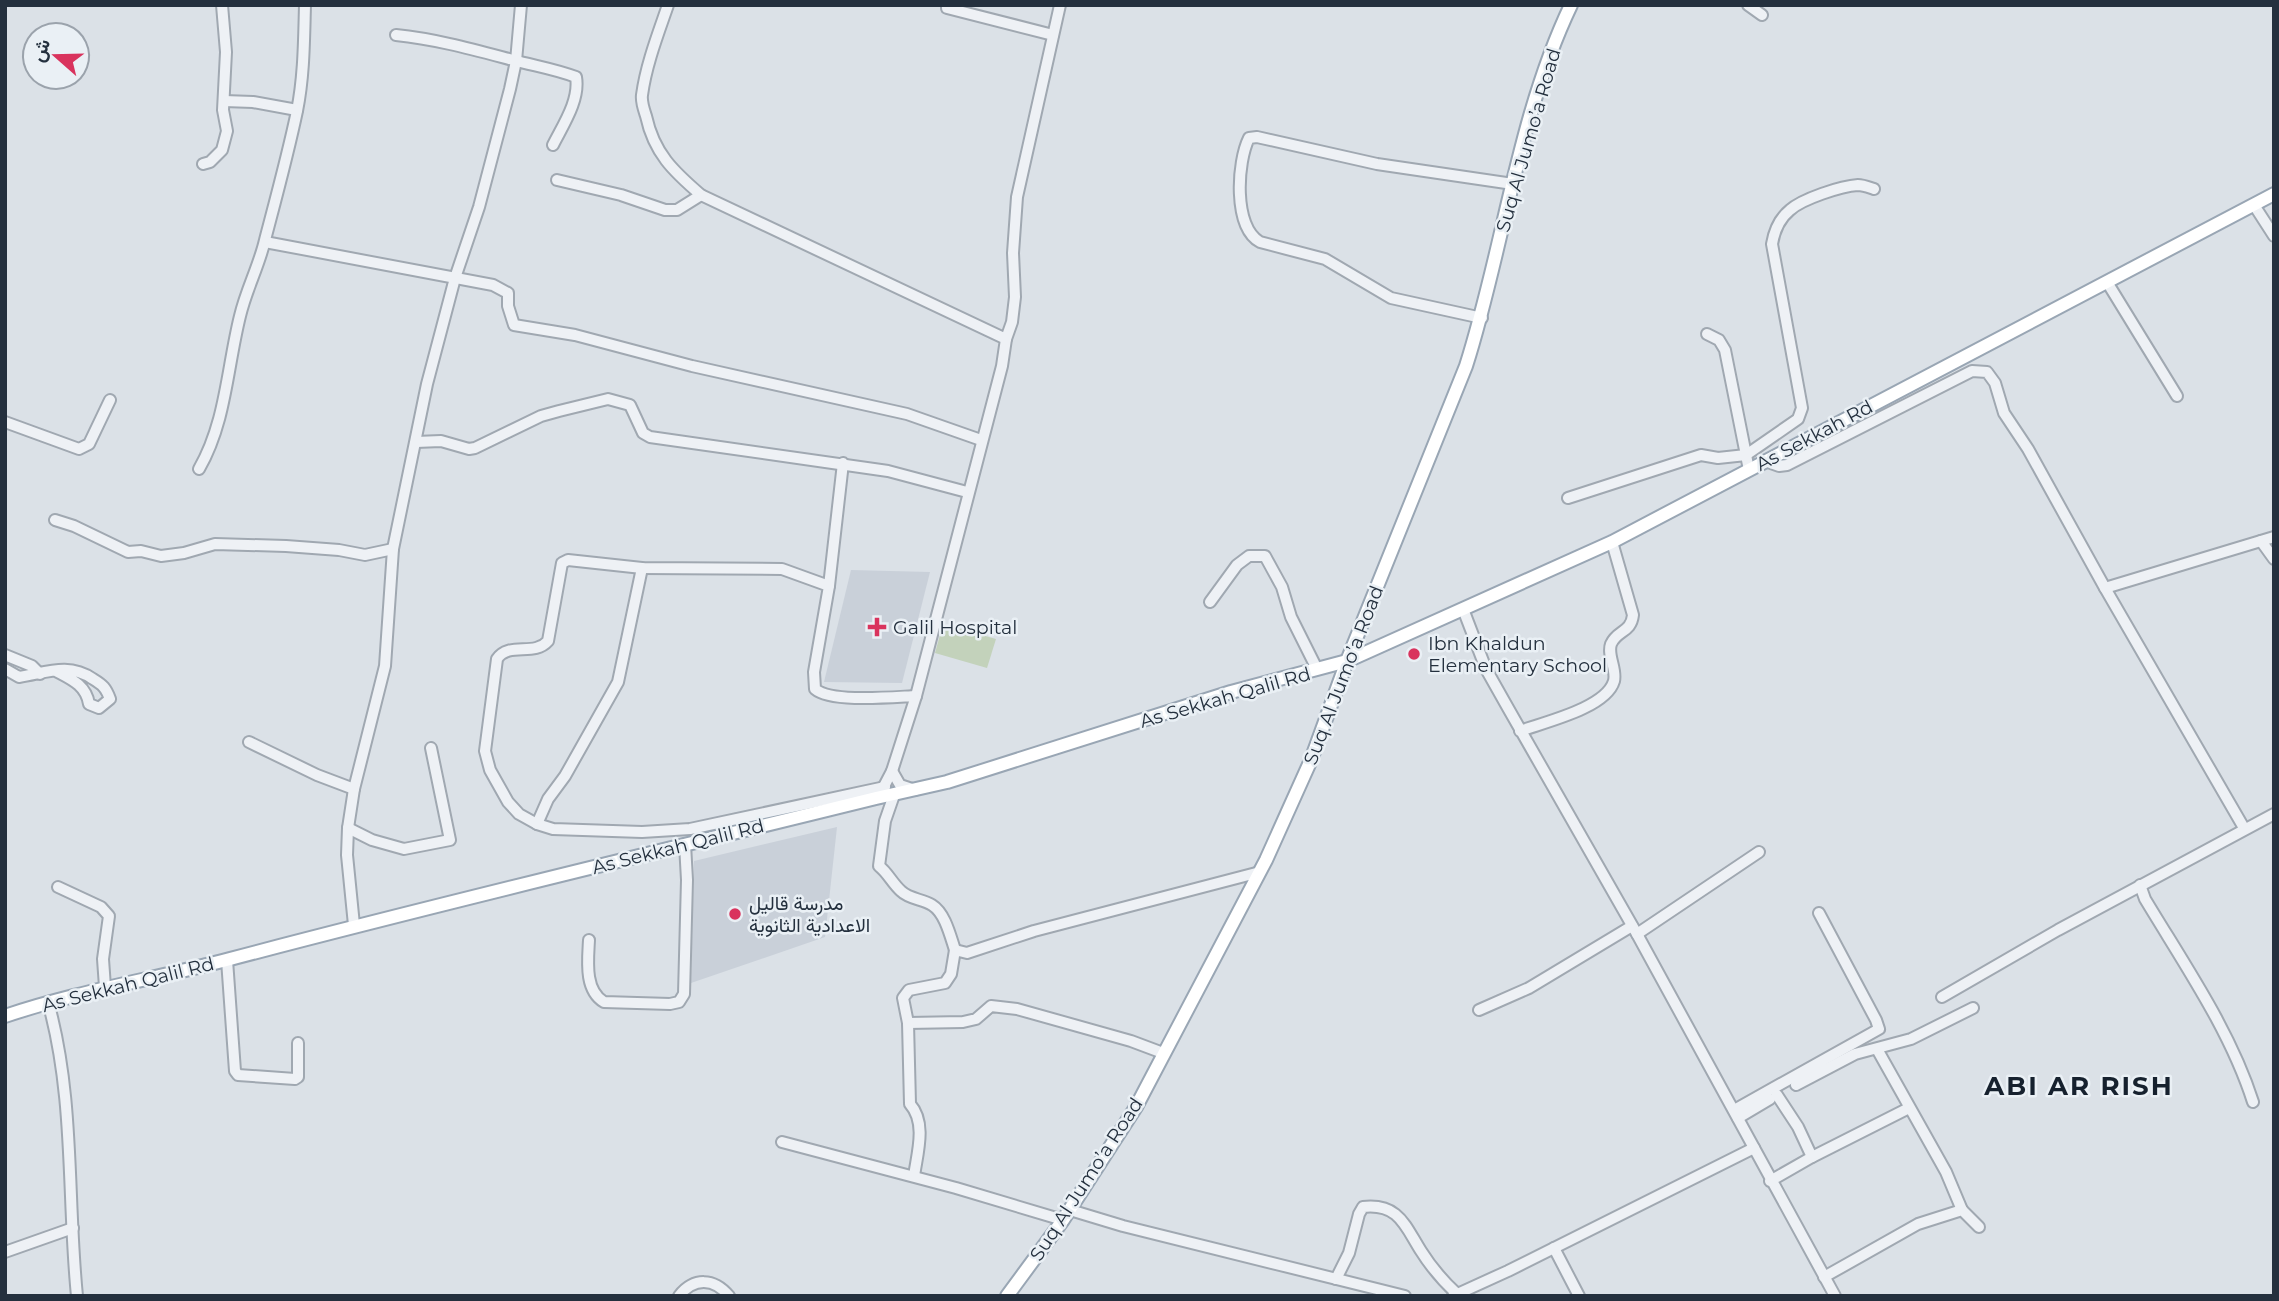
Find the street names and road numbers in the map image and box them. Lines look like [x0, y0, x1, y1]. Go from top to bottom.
street label: Suq Al Jumo’a Road [1491, 46, 1566, 235]
street label: As Sekkah Rd [1752, 395, 1877, 476]
street label: Suq Al Jumo’a Road [1299, 582, 1388, 768]
street label: As Sekkah Qalil Rd [1137, 662, 1313, 733]
street label: As Sekkah Qalil Rd [590, 814, 767, 879]
street label: As Sekkah Qalil Rd [40, 952, 217, 1017]
street label: Suq Al Jumo’a Road [1025, 1093, 1148, 1265]

